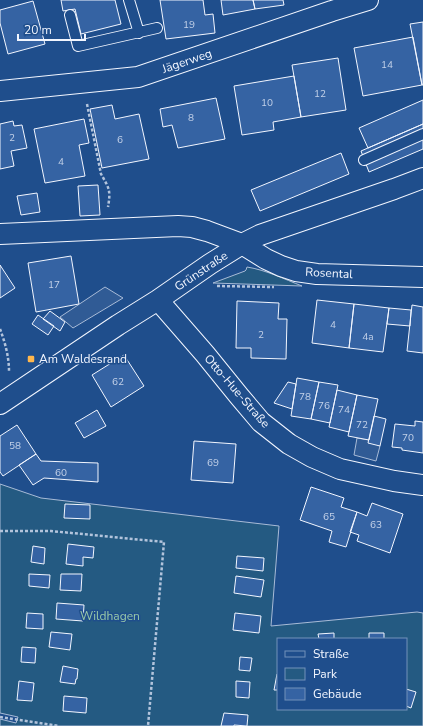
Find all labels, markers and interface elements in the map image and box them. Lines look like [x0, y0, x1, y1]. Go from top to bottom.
scale bar [18, 16, 85, 42]
house number: 19 [183, 18, 195, 32]
text: 20 m [24, 22, 52, 38]
street label: Jägerweg [159, 45, 214, 77]
house number: 14 [381, 58, 393, 72]
house number: 12 [314, 87, 326, 101]
house number: 10 [261, 96, 273, 110]
house number: 8 [188, 111, 194, 125]
house number: 2 [9, 131, 15, 145]
house number: 6 [117, 133, 123, 147]
house number: 4 [58, 155, 64, 169]
street label: Grünstraße [171, 247, 231, 295]
street label: Rosental [305, 264, 354, 282]
house number: 17 [48, 278, 60, 292]
house number: 4 [330, 318, 336, 332]
house number: 2 [258, 328, 264, 342]
house number: 4a [362, 330, 374, 344]
place label: Am Waldesrand [39, 351, 127, 367]
street label: Otto-Hue-Straße [201, 351, 273, 431]
marker: Am Waldesrand [26, 354, 36, 364]
house number: 62 [112, 375, 124, 389]
house number: 78 [299, 390, 311, 404]
house number: 76 [318, 399, 330, 413]
house number: 74 [338, 403, 350, 417]
house number: 72 [356, 418, 368, 432]
house number: 70 [402, 431, 414, 445]
house number: 58 [9, 439, 21, 453]
house number: 69 [207, 456, 219, 470]
house number: 60 [55, 466, 67, 480]
house number: 65 [323, 510, 335, 524]
house number: 63 [370, 518, 382, 532]
park label: Wildhagen [80, 608, 140, 624]
legend [277, 638, 407, 710]
text: Straße [313, 646, 349, 662]
text: Park [313, 666, 338, 682]
text: Gebäude [313, 686, 362, 702]

